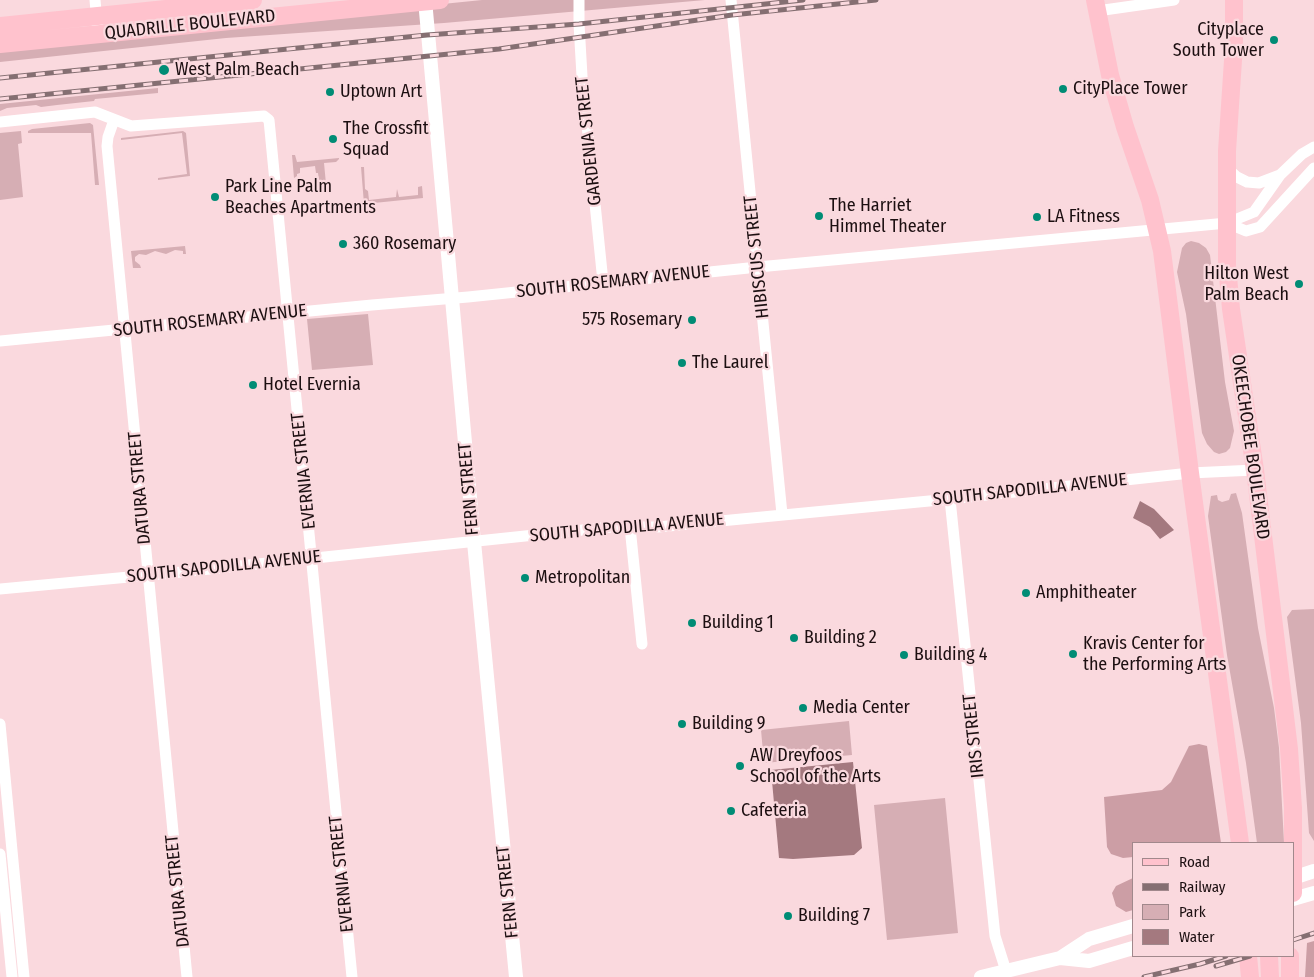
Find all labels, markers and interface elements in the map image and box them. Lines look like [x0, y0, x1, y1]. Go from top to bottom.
street label: QUADRILLE BOULEVARD [104, 5, 276, 45]
place label: Cityplace South Tower [1173, 19, 1264, 62]
marker: Cityplace South Tower [1268, 34, 1280, 46]
place label: West Palm Beach [175, 59, 300, 81]
marker: West Palm Beach [157, 63, 171, 77]
street label: GARDENIA STREET [571, 75, 607, 207]
place label: CityPlace Tower [1073, 78, 1188, 100]
place label: Uptown Art [340, 81, 422, 103]
marker: CityPlace Tower [1057, 83, 1069, 95]
marker: Uptown Art [324, 86, 336, 98]
place label: The Crossfit Squad [343, 118, 429, 160]
marker: The Crossfit Squad [327, 133, 339, 145]
place label: Park Line Palm Beaches Apartments [225, 176, 376, 218]
marker: Park Line Palm Beaches Apartments [209, 191, 221, 203]
street label: HIBISCUS STREET [740, 194, 774, 320]
place label: The Harriet Himmel Theater [829, 195, 946, 238]
place label: LA Fitness [1047, 206, 1120, 228]
marker: The Harriet Himmel Theater [813, 210, 825, 222]
marker: LA Fitness [1031, 211, 1043, 223]
place label: 360 Rosemary [353, 233, 456, 255]
marker: 360 Rosemary [337, 238, 349, 250]
street label: SOUTH ROSEMARY AVENUE [515, 261, 711, 303]
place label: Hilton West Palm Beach [1204, 263, 1289, 306]
marker: Hilton West Palm Beach [1293, 278, 1305, 290]
street label: SOUTH ROSEMARY AVENUE [112, 300, 308, 342]
place label: 575 Rosemary [582, 309, 682, 331]
marker: 575 Rosemary [686, 314, 698, 326]
place label: The Laurel [692, 352, 768, 374]
street label: OKEECHOBEE BOULEVARD [1226, 353, 1274, 541]
marker: The Laurel [676, 357, 688, 369]
place label: Hotel Evernia [263, 374, 361, 396]
marker: Hotel Evernia [247, 379, 259, 391]
street label: EVERNIA STREET [287, 412, 321, 530]
street label: DATURA STREET [124, 431, 156, 545]
street label: FERN STREET [454, 442, 484, 536]
street label: SOUTH SAPODILLA AVENUE [932, 469, 1128, 511]
street label: SOUTH SAPODILLA AVENUE [529, 509, 725, 547]
street label: SOUTH SAPODILLA AVENUE [126, 546, 322, 588]
place label: Metropolitan [535, 567, 630, 589]
marker: Metropolitan [519, 572, 531, 584]
place label: Amphitheater [1036, 582, 1137, 604]
marker: Amphitheater [1020, 587, 1032, 599]
place label: Building 1 [702, 612, 774, 634]
marker: Building 1 [686, 617, 698, 629]
place label: Building 2 [804, 627, 877, 649]
marker: Building 2 [788, 632, 800, 644]
place label: Kravis Center for the Performing Arts [1083, 633, 1226, 676]
place label: Building 4 [914, 644, 988, 666]
marker: Kravis Center for the Performing Arts [1067, 648, 1079, 660]
marker: Building 4 [898, 649, 910, 661]
street label: IRIS STREET [959, 693, 989, 779]
place label: Media Center [813, 697, 910, 719]
marker: Media Center [797, 702, 809, 714]
place label: Building 9 [692, 713, 766, 735]
marker: Building 9 [676, 718, 688, 730]
place label: AW Dreyfoos School of the Arts [750, 745, 881, 788]
marker: AW Dreyfoos School of the Arts [734, 760, 746, 772]
place label: Cafeteria [741, 800, 807, 822]
marker: Cafeteria [725, 805, 737, 817]
street label: EVERNIA STREET [325, 815, 359, 933]
street label: DATURA STREET [161, 834, 195, 948]
legend [1132, 842, 1294, 957]
street label: FERN STREET [492, 845, 524, 939]
text: Road [1179, 853, 1210, 871]
text: Railway [1179, 878, 1226, 896]
text: Park [1179, 903, 1206, 921]
place label: Building 7 [798, 905, 870, 927]
marker: Building 7 [782, 910, 794, 922]
text: Water [1179, 928, 1214, 946]

